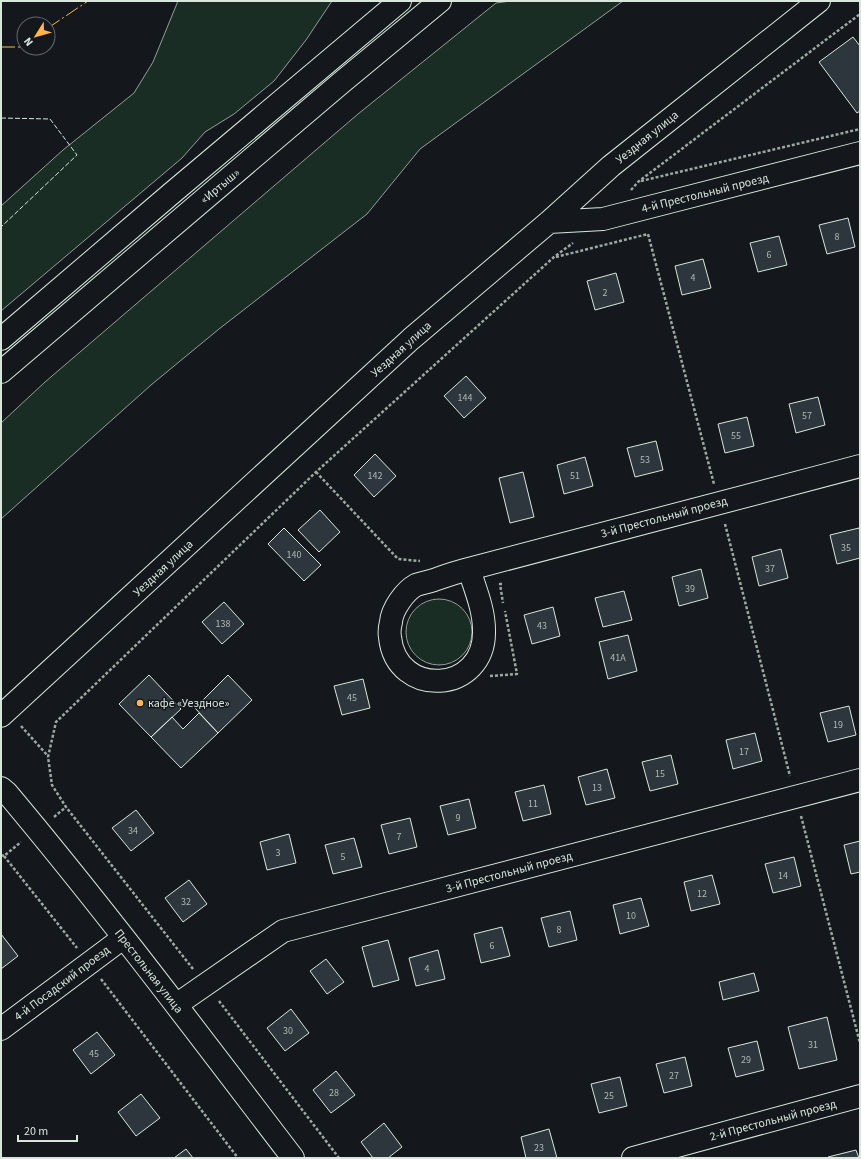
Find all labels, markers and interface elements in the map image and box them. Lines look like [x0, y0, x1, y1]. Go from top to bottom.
north arrow [16, 16, 56, 56]
text: N [20, 34, 37, 49]
street label: Уездная улица [612, 107, 682, 168]
street label: «Иртыш» [197, 165, 244, 208]
street label: 4-й Престольный проезд [640, 169, 771, 217]
house number: 8 [835, 230, 840, 244]
house number: 6 [767, 248, 772, 262]
house number: 4 [691, 271, 696, 285]
house number: 2 [603, 286, 608, 300]
street label: Уездная улица [367, 318, 435, 381]
house number: 144 [458, 391, 472, 405]
house number: 57 [802, 409, 812, 423]
house number: 55 [731, 429, 741, 443]
house number: 53 [640, 453, 650, 467]
house number: 142 [368, 469, 382, 483]
house number: 51 [570, 469, 580, 483]
street label: 3-й Престольный проезд [599, 492, 730, 543]
street label: Уездная улица [130, 536, 197, 601]
house number: 35 [841, 541, 851, 555]
house number: 140 [287, 548, 301, 562]
house number: 37 [765, 562, 775, 576]
house number: 39 [685, 582, 695, 596]
house number: 138 [216, 617, 230, 631]
house number: 43 [537, 619, 547, 633]
house number: 41А [610, 651, 626, 665]
house number: 45 [347, 691, 357, 705]
place label: кафе «Уездное» [148, 695, 230, 712]
marker: кафе «Уездное» [135, 698, 145, 708]
house number: 19 [833, 718, 843, 732]
house number: 17 [739, 745, 749, 759]
house number: 15 [655, 767, 665, 781]
house number: 13 [592, 781, 602, 795]
house number: 11 [528, 797, 538, 811]
house number: 9 [456, 811, 461, 825]
house number: 34 [128, 824, 138, 838]
house number: 7 [397, 830, 402, 844]
house number: 3 [276, 846, 281, 860]
street label: 3-й Престольный проезд [444, 847, 575, 898]
house number: 5 [341, 850, 346, 864]
house number: 14 [778, 869, 788, 883]
house number: 12 [697, 887, 707, 901]
house number: 32 [181, 895, 191, 909]
house number: 10 [626, 909, 636, 923]
house number: 8 [557, 923, 562, 937]
street label: Престольная улица [110, 926, 187, 1017]
house number: 6 [490, 939, 495, 953]
street label: 4-й Посадский проезд [11, 941, 114, 1025]
house number: 4 [425, 962, 430, 976]
house number: 30 [283, 1024, 293, 1038]
house number: 31 [808, 1038, 818, 1052]
house number: 45 [89, 1047, 99, 1061]
house number: 29 [741, 1053, 751, 1067]
house number: 27 [669, 1069, 679, 1083]
house number: 28 [329, 1086, 339, 1100]
house number: 25 [604, 1089, 614, 1103]
street label: 2-й Престольный проезд [708, 1095, 839, 1146]
scale bar [18, 1117, 77, 1143]
text: 20 m [24, 1123, 48, 1140]
house number: 23 [534, 1141, 544, 1155]

